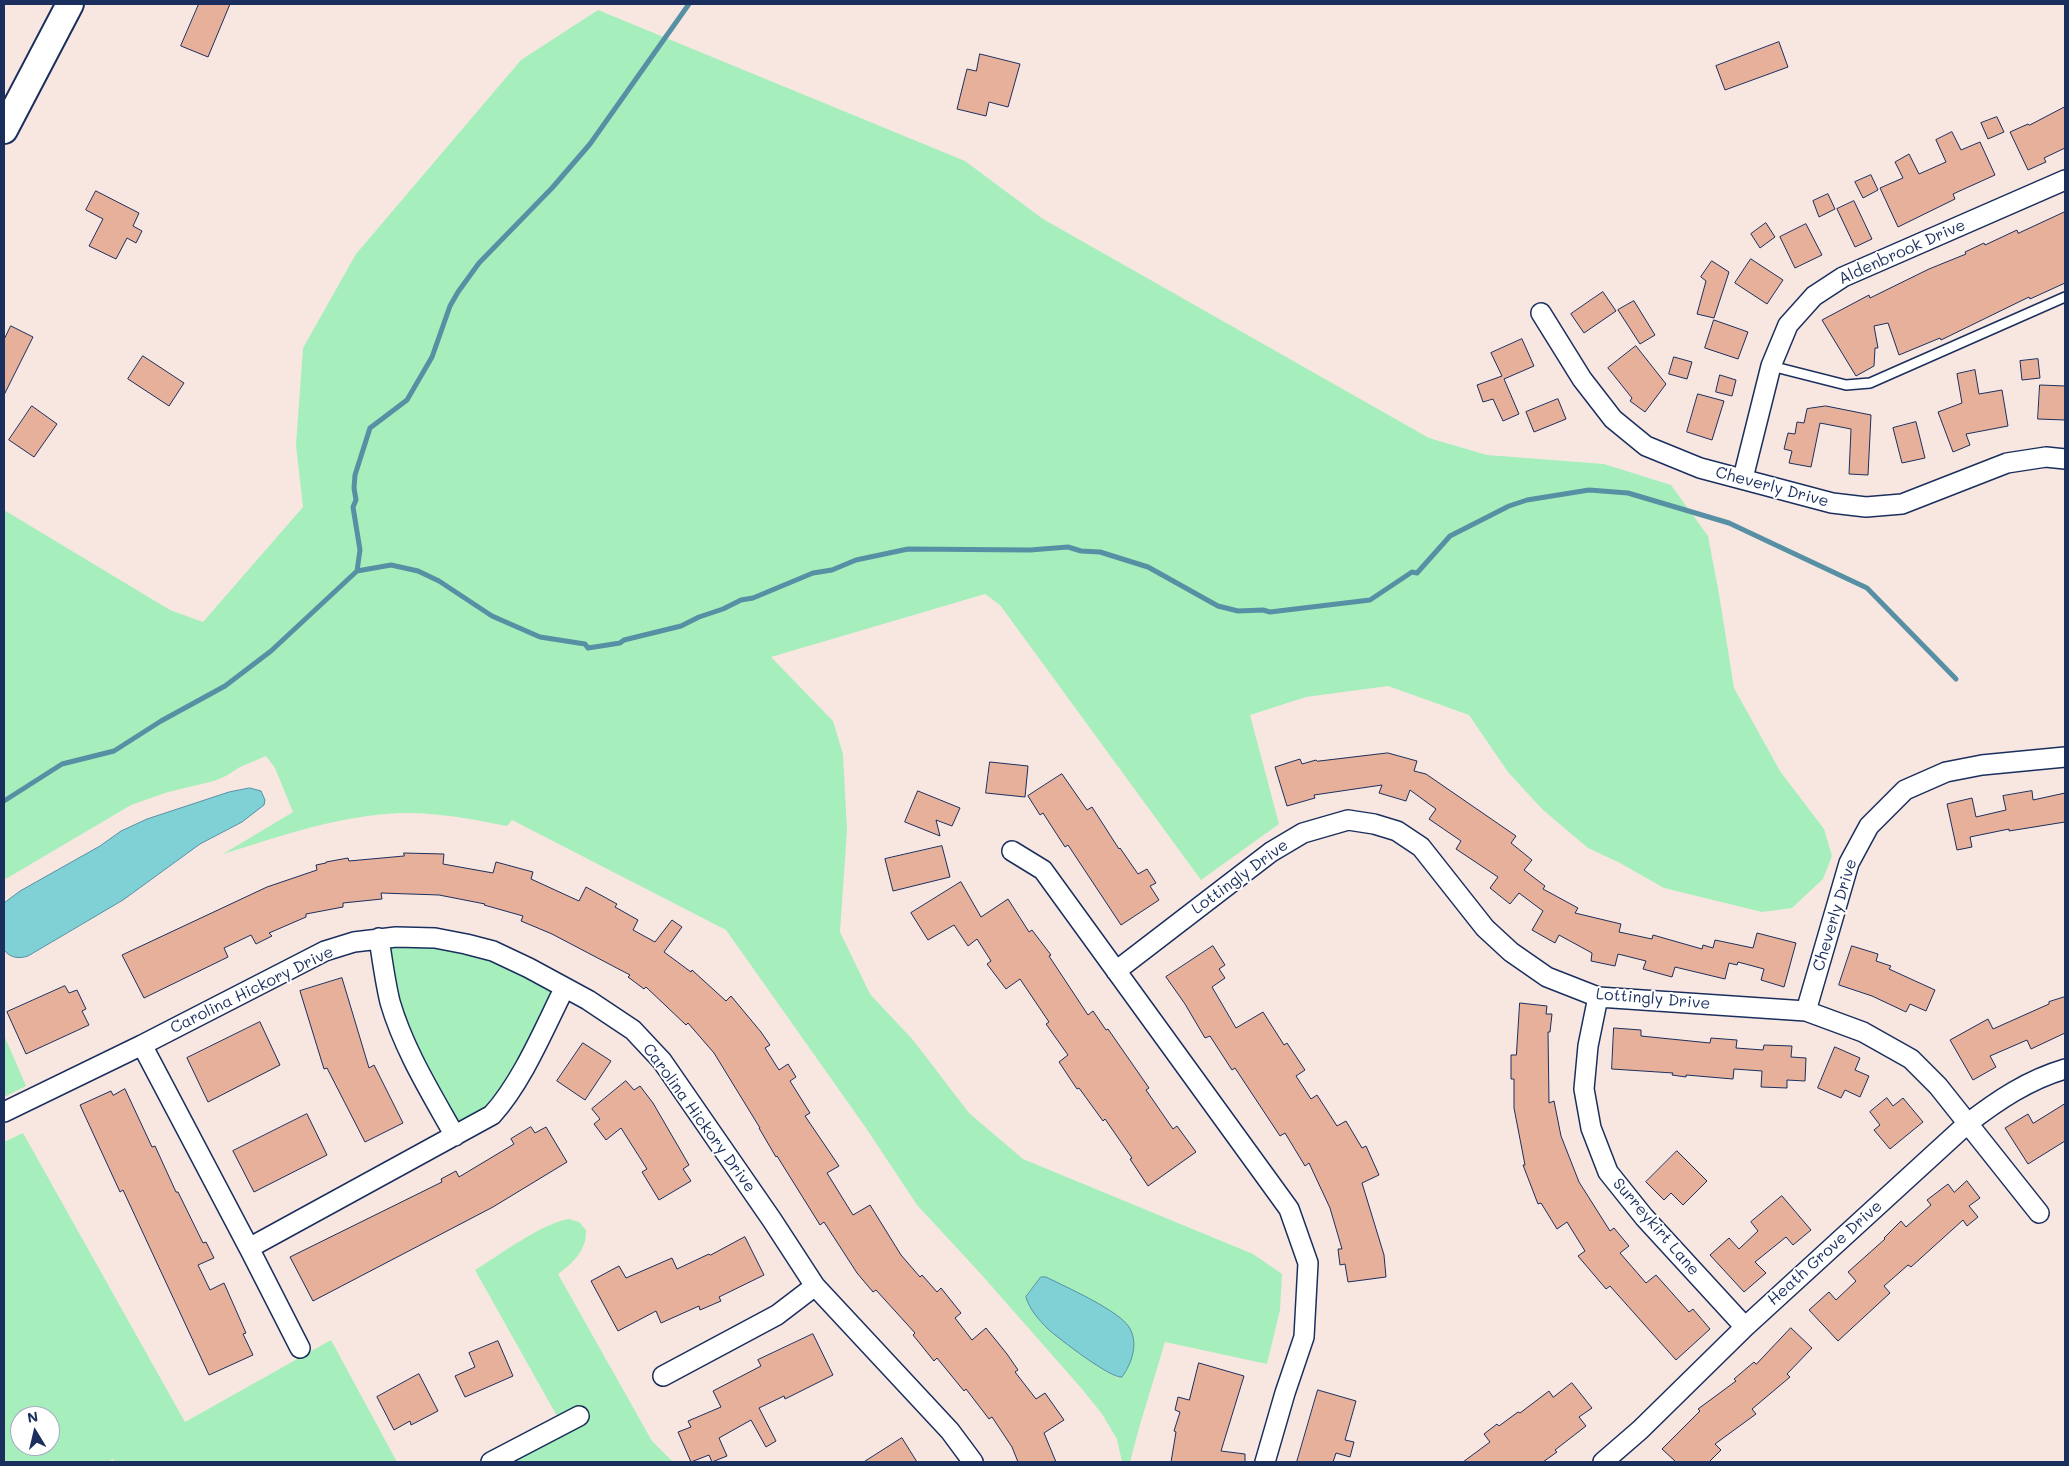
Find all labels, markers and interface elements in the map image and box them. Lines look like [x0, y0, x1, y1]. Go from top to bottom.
street label: Aldenbrook Drive [1835, 215, 1969, 289]
street label: Cheverly Drive [1713, 463, 1831, 511]
street label: Lottingly Drive [1188, 835, 1292, 919]
street label: Cheverly Drive [1809, 856, 1861, 974]
street label: Carolina Hickory Drive [167, 942, 337, 1038]
street label: Lottingly Drive [1595, 984, 1711, 1014]
street label: Carolina Hickory Drive [639, 1040, 759, 1196]
street label: Surreykirt Lane [1608, 1174, 1704, 1280]
street label: Heath Grove Drive [1764, 1196, 1886, 1310]
north arrow [10, 1406, 60, 1456]
text: N [26, 1406, 39, 1427]

